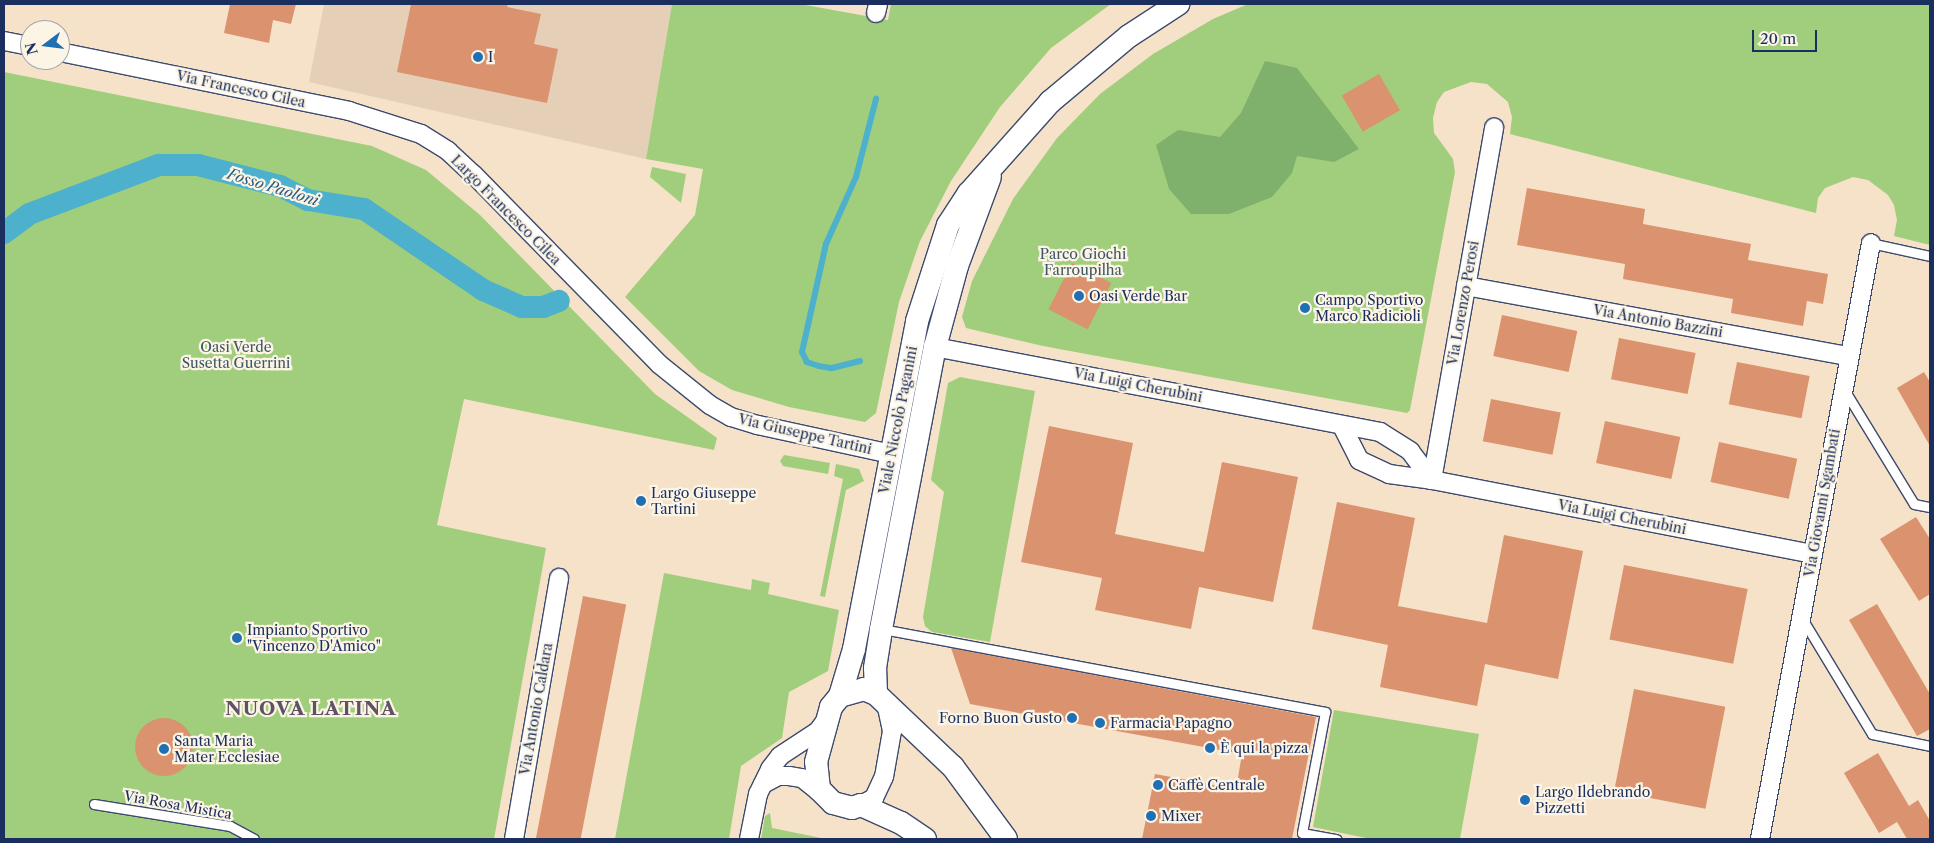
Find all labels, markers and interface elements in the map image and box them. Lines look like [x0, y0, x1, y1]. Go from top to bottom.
north arrow [20, 20, 70, 70]
scale bar [1754, 20, 1819, 52]
text: 20 m [1760, 29, 1796, 48]
text: N [21, 40, 42, 57]
place label: I [488, 49, 493, 65]
marker: I [472, 51, 484, 63]
street label: Via Francesco Cilea [175, 67, 307, 111]
street label: Largo Francesco Cilea [448, 152, 564, 268]
water label: Fosso Paoloni [225, 165, 321, 209]
street label: Via Lorenzo Perosi [1444, 239, 1482, 367]
park label: Parco Giochi Farroupilha [1040, 246, 1126, 278]
place label: Oasi Verde Bar [1089, 288, 1188, 304]
marker: Oasi Verde Bar [1073, 290, 1085, 302]
place label: Campo Sportivo Marco Radicioli [1315, 292, 1423, 324]
street label: Via Antonio Bazzini [1591, 301, 1725, 341]
marker: Campo Sportivo Marco Radicioli [1299, 302, 1311, 314]
park label: Oasi Verde Susetta Guerrini [182, 339, 290, 372]
street label: Viale Niccolò Paganini [875, 345, 921, 495]
street label: Via Luigi Cherubini [1072, 364, 1204, 406]
street label: Via Giuseppe Tartini [736, 410, 874, 458]
street label: Via Giovanni Sgambati [1801, 428, 1843, 578]
place label: Largo Giuseppe Tartini [651, 485, 756, 518]
marker: Largo Giuseppe Tartini [635, 495, 647, 507]
street label: Via Luigi Cherubini [1556, 496, 1688, 538]
place label: Impianto Sportivo "Vincenzo D'Amico" [247, 622, 381, 654]
marker: Impianto Sportivo "Vincenzo D'Amico" [231, 632, 243, 644]
street label: Via Antonio Caldara [516, 641, 556, 777]
district label: NUOVA LATINA [223, 698, 399, 720]
place label: Forno Buon Gusto [939, 710, 1062, 726]
marker: Forno Buon Gusto [1066, 712, 1078, 724]
place label: Farmacia Papagno [1110, 715, 1232, 731]
marker: Farmacia Papagno [1094, 717, 1106, 729]
place label: Santa Maria Mater Ecclesiae [174, 733, 280, 766]
place label: È qui la pizza [1220, 740, 1308, 756]
marker: È qui la pizza [1204, 742, 1216, 754]
marker: Santa Maria Mater Ecclesiae [158, 743, 170, 755]
place label: Caffè Centrale [1168, 777, 1265, 793]
marker: Caffè Centrale [1152, 779, 1164, 791]
place label: Largo Ildebrando Pizzetti [1535, 784, 1650, 816]
street label: Via Rosa Mistica [122, 787, 234, 823]
marker: Largo Ildebrando Pizzetti [1519, 794, 1531, 806]
place label: Mixer [1161, 808, 1201, 824]
marker: Mixer [1145, 810, 1157, 822]

